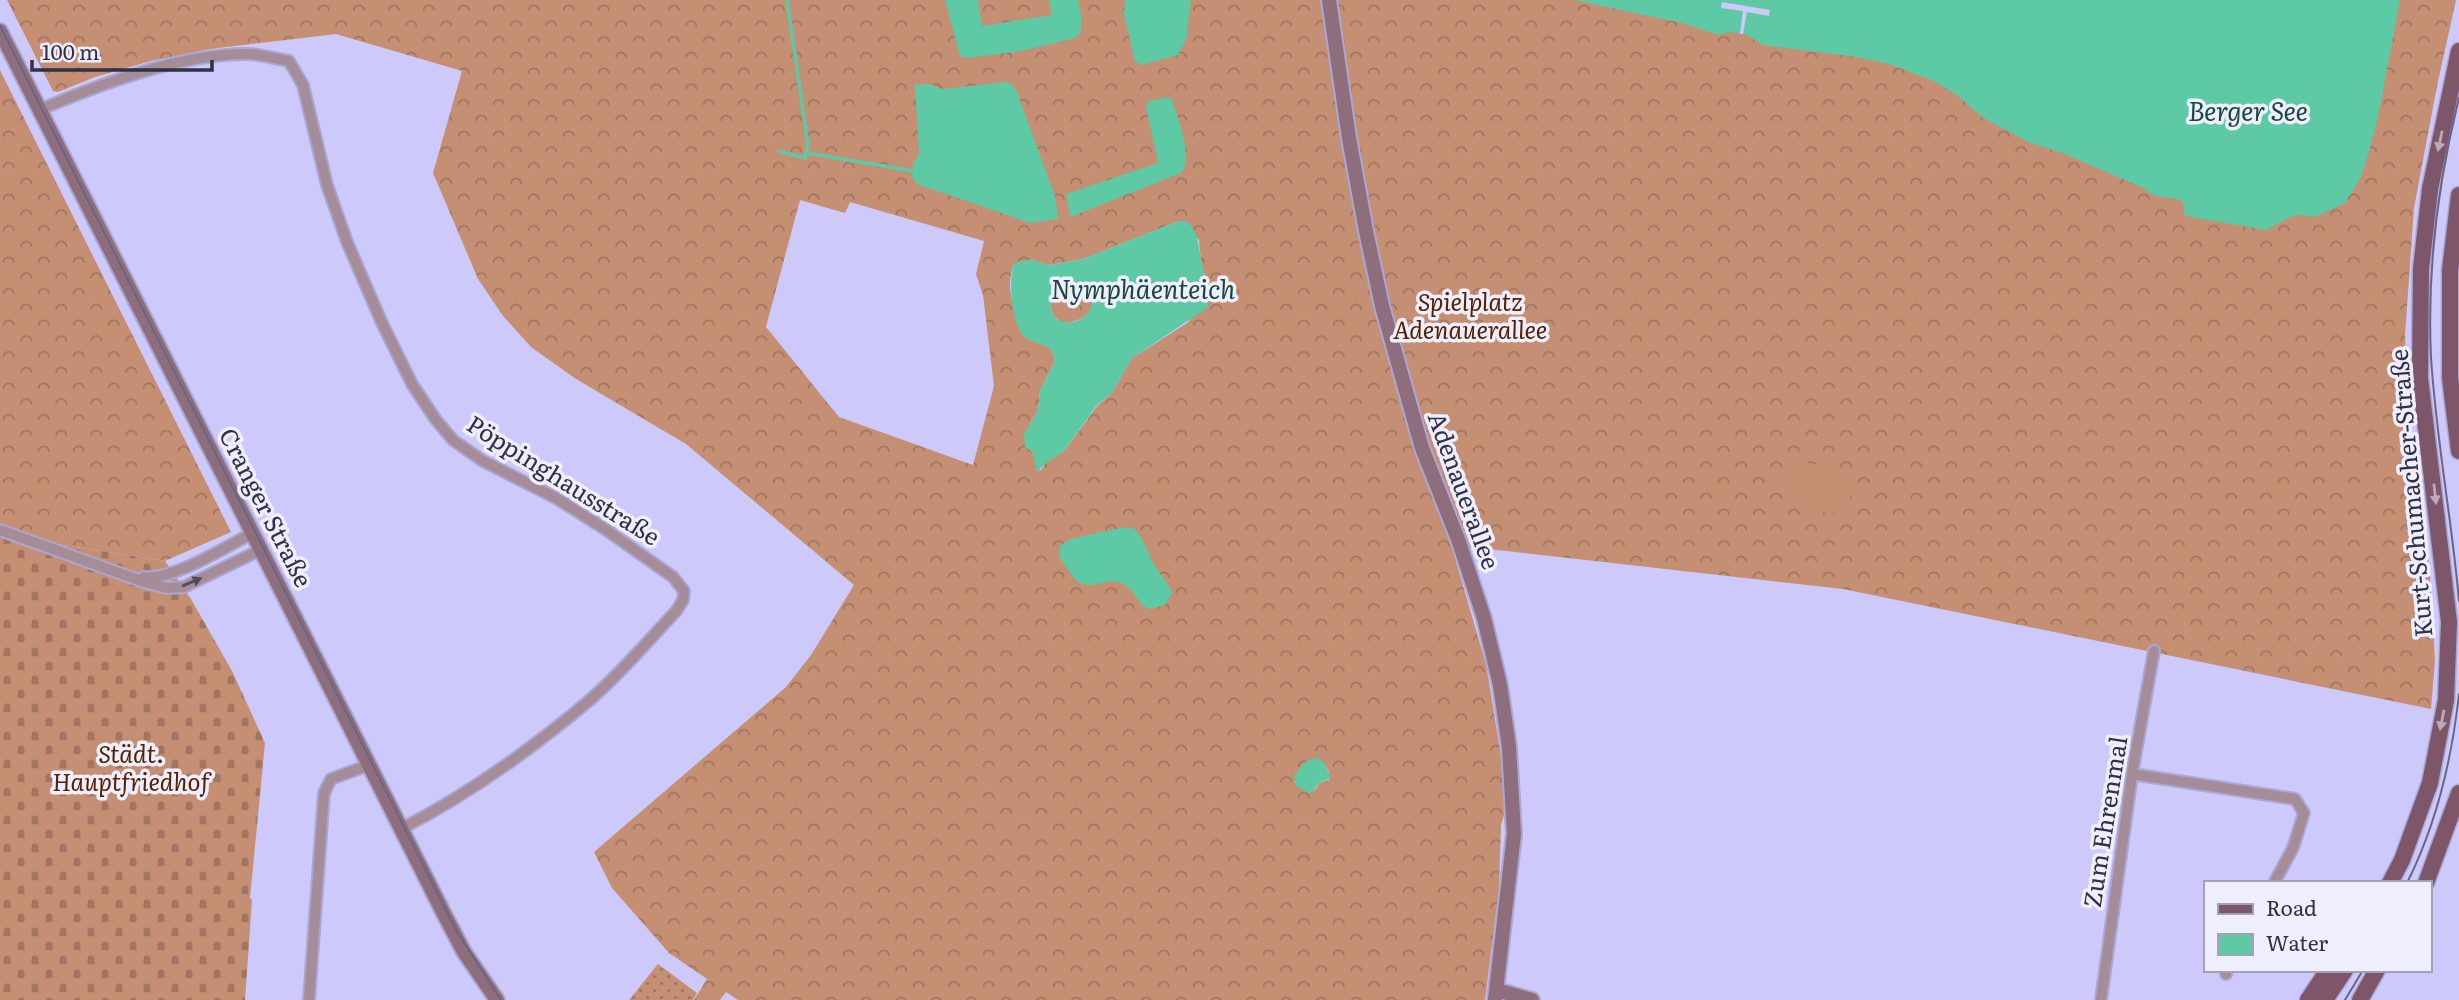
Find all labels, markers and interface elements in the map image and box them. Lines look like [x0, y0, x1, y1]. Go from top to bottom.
scale bar [32, 28, 212, 72]
text: 100 m [42, 35, 99, 66]
water label: Berger See [2188, 90, 2308, 129]
one-way arrow [2434, 130, 2445, 152]
water label: Nymphäenteich [1051, 268, 1235, 307]
park label: Spielplatz Adenauerallee [1393, 283, 1547, 346]
street label: Kurt-Schumacher-Straße [2379, 348, 2440, 639]
street label: Pöppinghausstraße [461, 405, 668, 552]
street label: Adenauerallee [1421, 407, 1510, 574]
street label: Cranger Straße [212, 421, 322, 592]
one-way arrow [2429, 483, 2440, 505]
one-way arrow [182, 577, 203, 588]
one-way arrow [2436, 709, 2447, 731]
street label: Zum Ehrenmal [2073, 733, 2134, 910]
park label: Städt. Hauptfriedhof [52, 735, 212, 798]
legend [2204, 881, 2431, 972]
text: Road [2266, 891, 2317, 922]
text: Water [2266, 926, 2328, 957]

